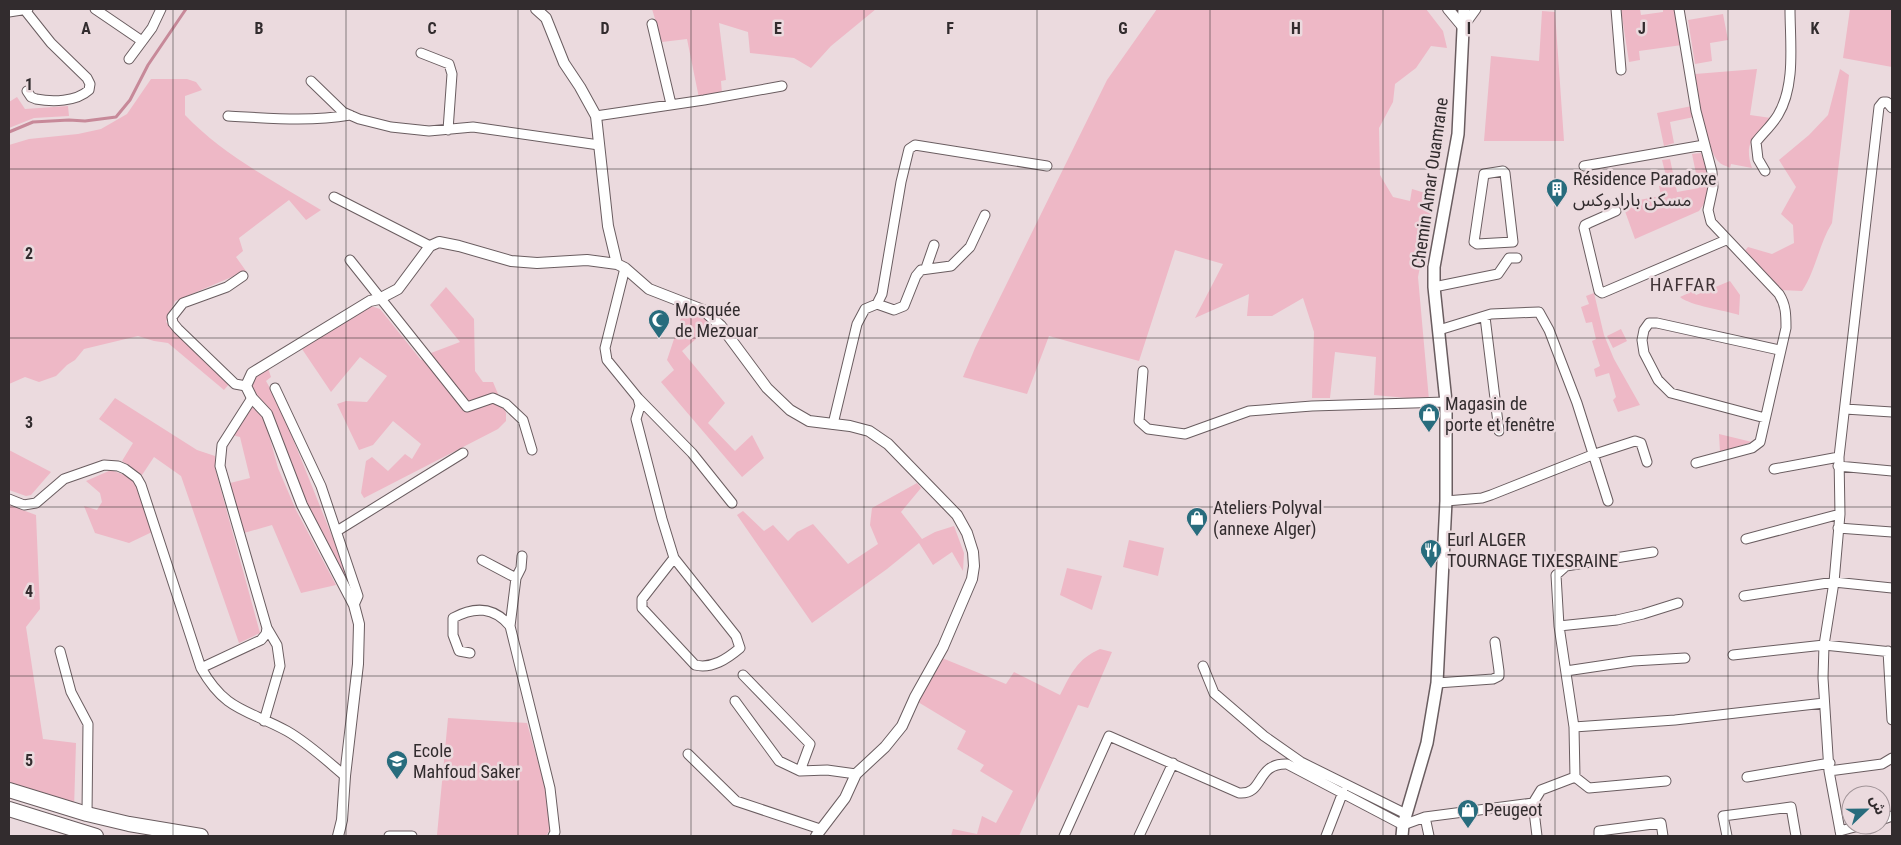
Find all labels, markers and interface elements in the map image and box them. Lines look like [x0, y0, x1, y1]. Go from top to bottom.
text: A [81, 19, 91, 38]
text: B [255, 19, 264, 38]
text: C [427, 19, 437, 38]
text: D [600, 19, 610, 38]
text: E [774, 19, 782, 38]
text: F [946, 19, 954, 38]
text: G [1118, 19, 1128, 38]
text: H [1291, 19, 1301, 38]
text: I [1467, 19, 1471, 38]
text: J [1638, 19, 1646, 38]
text: K [1811, 19, 1820, 38]
text: 1 [25, 75, 33, 94]
street label: Chemin Amar Ouamrane [1407, 96, 1452, 270]
place label: Résidence Paradoxe مسكن بارادوكس [1573, 168, 1717, 211]
building icon: Résidence Paradoxe مسكن بارادوكس [1545, 177, 1569, 208]
text: 2 [25, 244, 33, 263]
district label: HAFFAR [1650, 273, 1716, 296]
place label: Mosquée de Mezouar [675, 299, 759, 341]
mosque icon: Mosquée de Mezouar [647, 308, 671, 339]
place label: Magasin de porte et fenêtre [1445, 393, 1555, 435]
shop icon: Magasin de porte et fenêtre [1417, 402, 1441, 433]
text: 3 [25, 413, 33, 432]
place label: Ateliers Polyval (annexe Alger) [1213, 497, 1322, 540]
shop icon: Ateliers Polyval (annexe Alger) [1185, 506, 1209, 537]
place label: Eurl ALGER TOURNAGE TIXESRAINE [1447, 529, 1618, 571]
restaurant icon: Eurl ALGER TOURNAGE TIXESRAINE [1419, 538, 1443, 569]
text: 4 [25, 582, 33, 601]
place label: Ecole Mahfoud Saker [413, 740, 521, 782]
school or university icon: Ecole Mahfoud Saker [385, 749, 409, 780]
text: 5 [25, 751, 33, 770]
north arrow [1841, 785, 1891, 835]
text: ش [1867, 793, 1889, 817]
shop icon: Peugeot [1456, 798, 1480, 829]
place label: Peugeot [1484, 799, 1543, 820]

